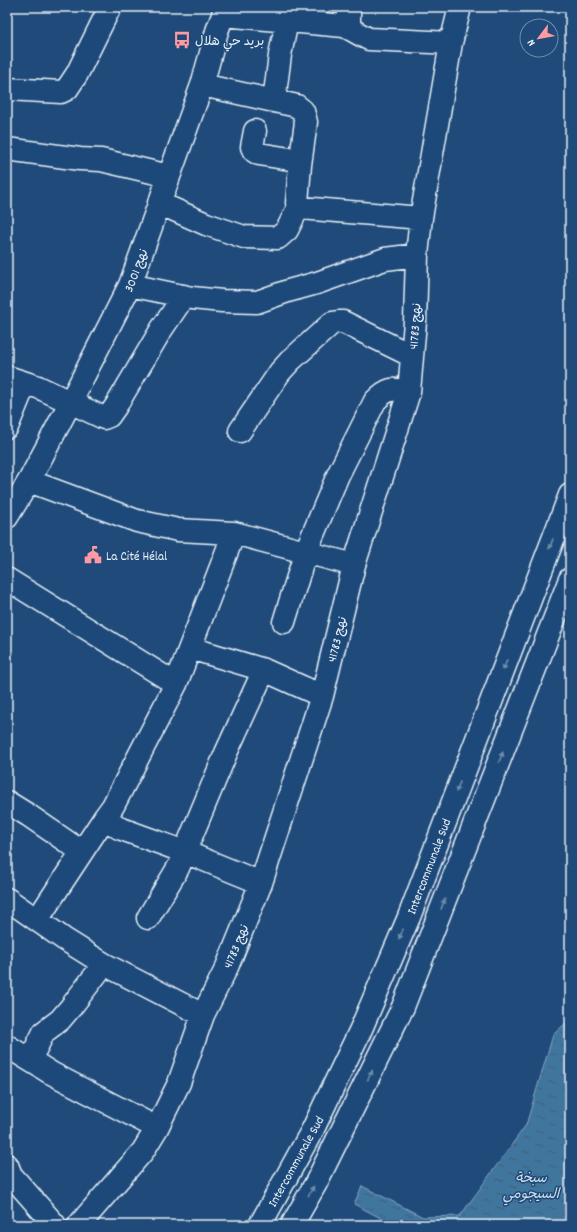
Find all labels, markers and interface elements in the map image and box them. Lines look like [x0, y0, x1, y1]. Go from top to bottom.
north arrow [519, 18, 559, 58]
bus stop icon: بريد حي هلال [172, 30, 192, 50]
place label: بريد حي هلال [195, 33, 264, 52]
text: N [524, 35, 540, 49]
street label: نهج 3001 [120, 246, 154, 295]
street label: نهج 41783 [405, 302, 428, 350]
one-way arrow [547, 538, 553, 550]
public building icon: La Cité Hélal [83, 545, 103, 565]
place label: La Cité Hélal [106, 548, 167, 567]
street label: نهج 41783 [324, 615, 353, 664]
one-way arrow [501, 660, 507, 672]
one-way arrow [498, 751, 504, 763]
one-way arrow [455, 781, 461, 793]
street label: Intercommunale Sud [403, 816, 457, 918]
one-way arrow [441, 898, 447, 910]
street label: نهج 41783 [219, 922, 255, 972]
one-way arrow [398, 929, 404, 941]
one-way arrow [367, 1069, 373, 1081]
street label: Intercommunale Sud [264, 1113, 330, 1211]
water label: سبخة السيجومي [503, 1169, 562, 1206]
one-way arrow [308, 1185, 315, 1197]

